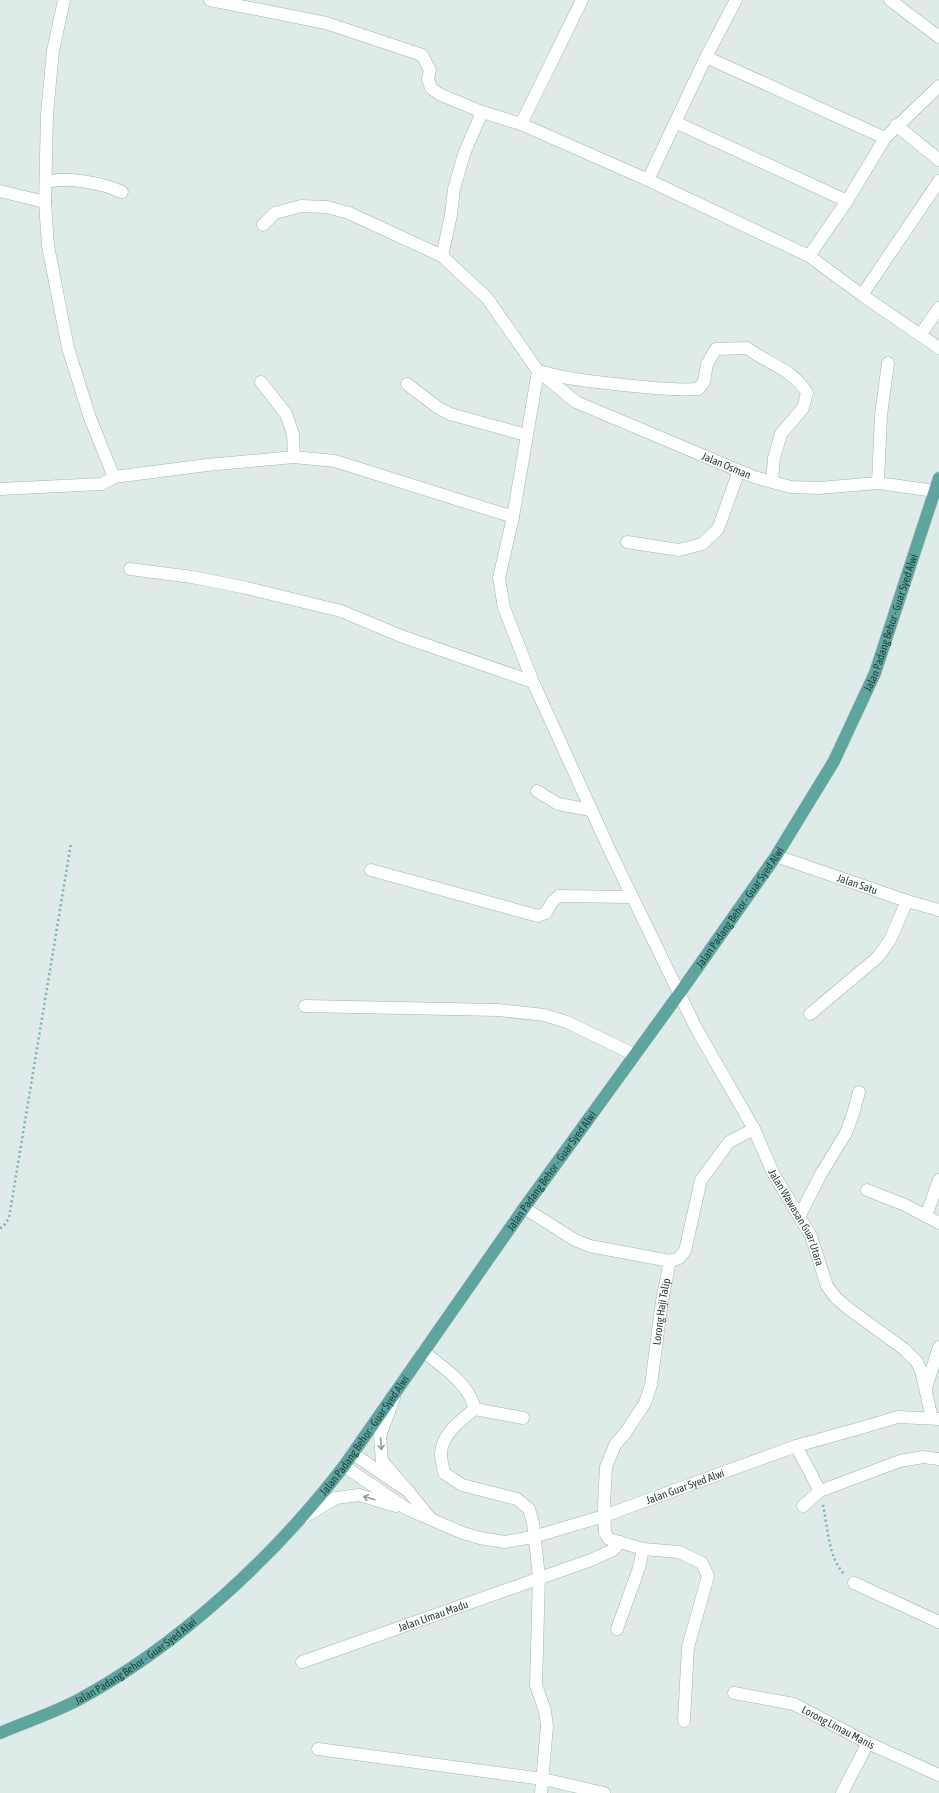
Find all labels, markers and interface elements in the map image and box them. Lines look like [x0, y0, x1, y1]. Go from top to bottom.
street label: Jalan Osman [700, 450, 753, 481]
street label: Jalan Padang Behor - Guar Syed Alwi [861, 552, 920, 693]
street label: Jalan Padang Behor - Guar Syed Alwi [693, 845, 786, 970]
street label: Jalan Satu [836, 871, 879, 896]
street label: Jalan Padang Behor - Guar Syed Alwi [504, 1109, 598, 1233]
street label: Jalan Wawasan Guar Utara [766, 1167, 826, 1267]
street label: Lorong Haji Talip [650, 1277, 672, 1346]
street label: Jalan Padang Behor - Guar Syed Alwi [317, 1373, 411, 1498]
one-way arrow [377, 1437, 384, 1450]
street label: Jalan Guar Syed Alwi [644, 1467, 726, 1506]
one-way arrow [363, 1494, 376, 1501]
street label: Jalan LImau Madu [396, 1598, 470, 1634]
street label: Jalan Padang Behor - Guar Syed Alwi [73, 1616, 199, 1707]
street label: Lorong Limau Manis [800, 1703, 877, 1751]

